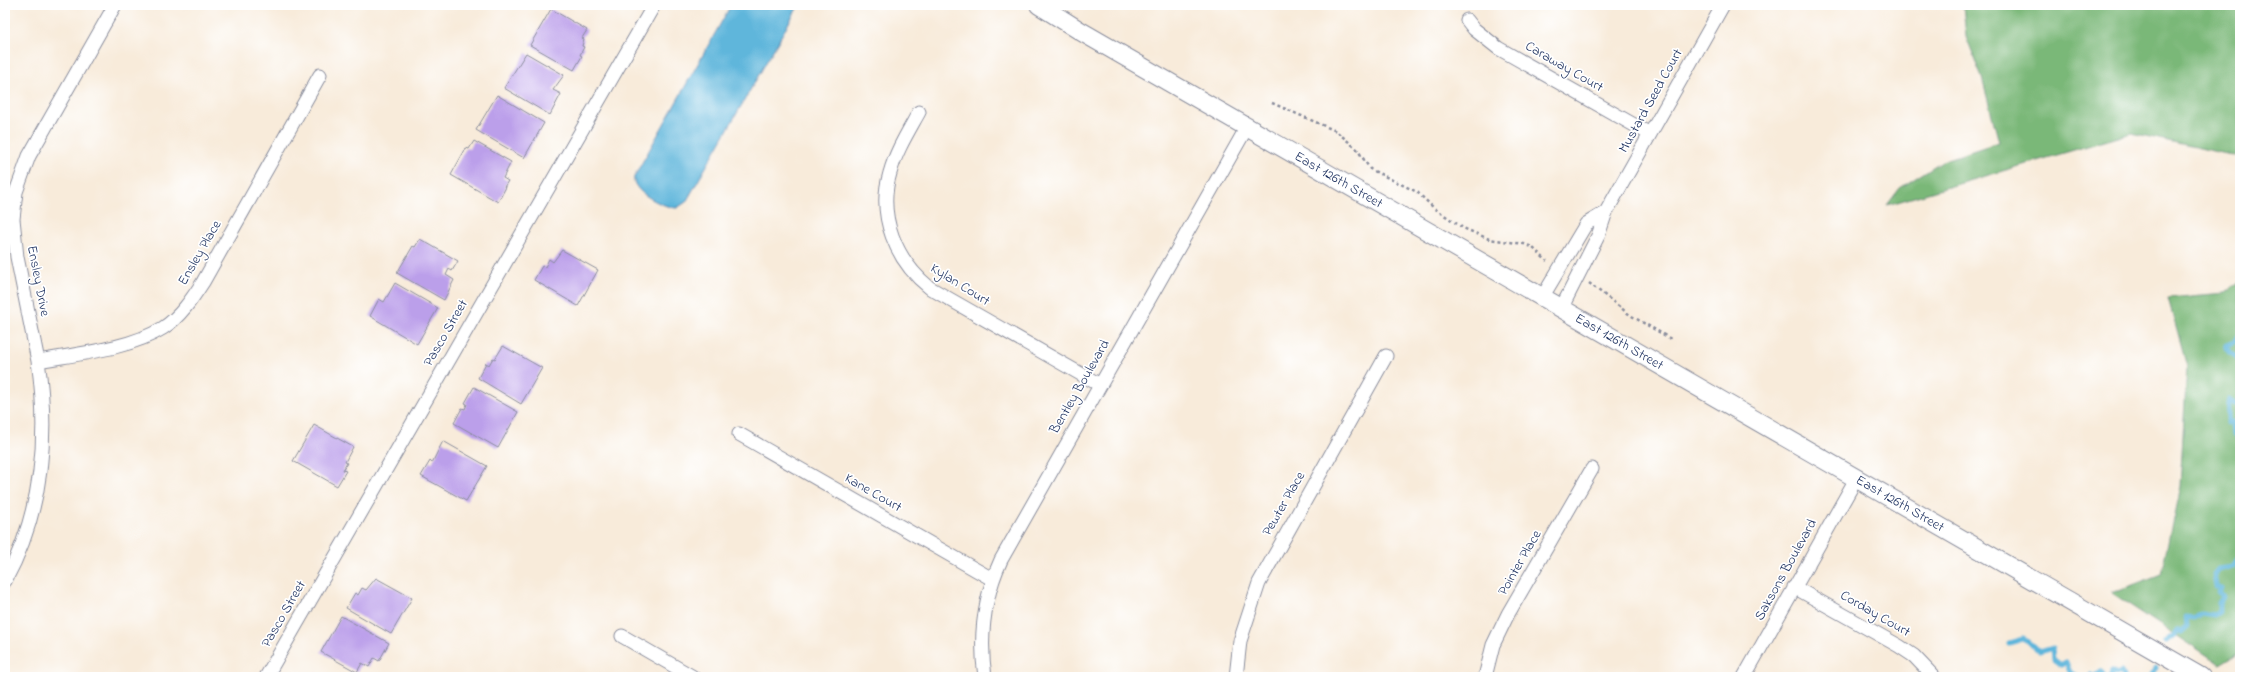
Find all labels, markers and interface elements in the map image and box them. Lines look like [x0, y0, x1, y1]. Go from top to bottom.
street label: Caraway Court [1521, 36, 1607, 99]
street label: Mustard Seed Court [1614, 45, 1689, 157]
street label: East 126th Street [1290, 146, 1387, 214]
street label: Ensley Place [173, 216, 228, 290]
street label: Ensley Drive [20, 244, 55, 319]
street label: Kylan Court [926, 258, 994, 313]
street label: Pasco Street [418, 295, 474, 370]
street label: East 126th Street [1571, 308, 1668, 376]
street label: Bentley Boulevard [1044, 336, 1116, 439]
street label: Pewter Place [1257, 467, 1311, 540]
street label: Kane Court [840, 468, 906, 518]
street label: East 126th Street [1852, 470, 1949, 538]
street label: Saksons Boulevard [1749, 515, 1823, 625]
street label: Pointer Place [1493, 526, 1548, 600]
street label: Pasco Street [256, 576, 312, 651]
street label: Corday Court [1835, 585, 1914, 644]

